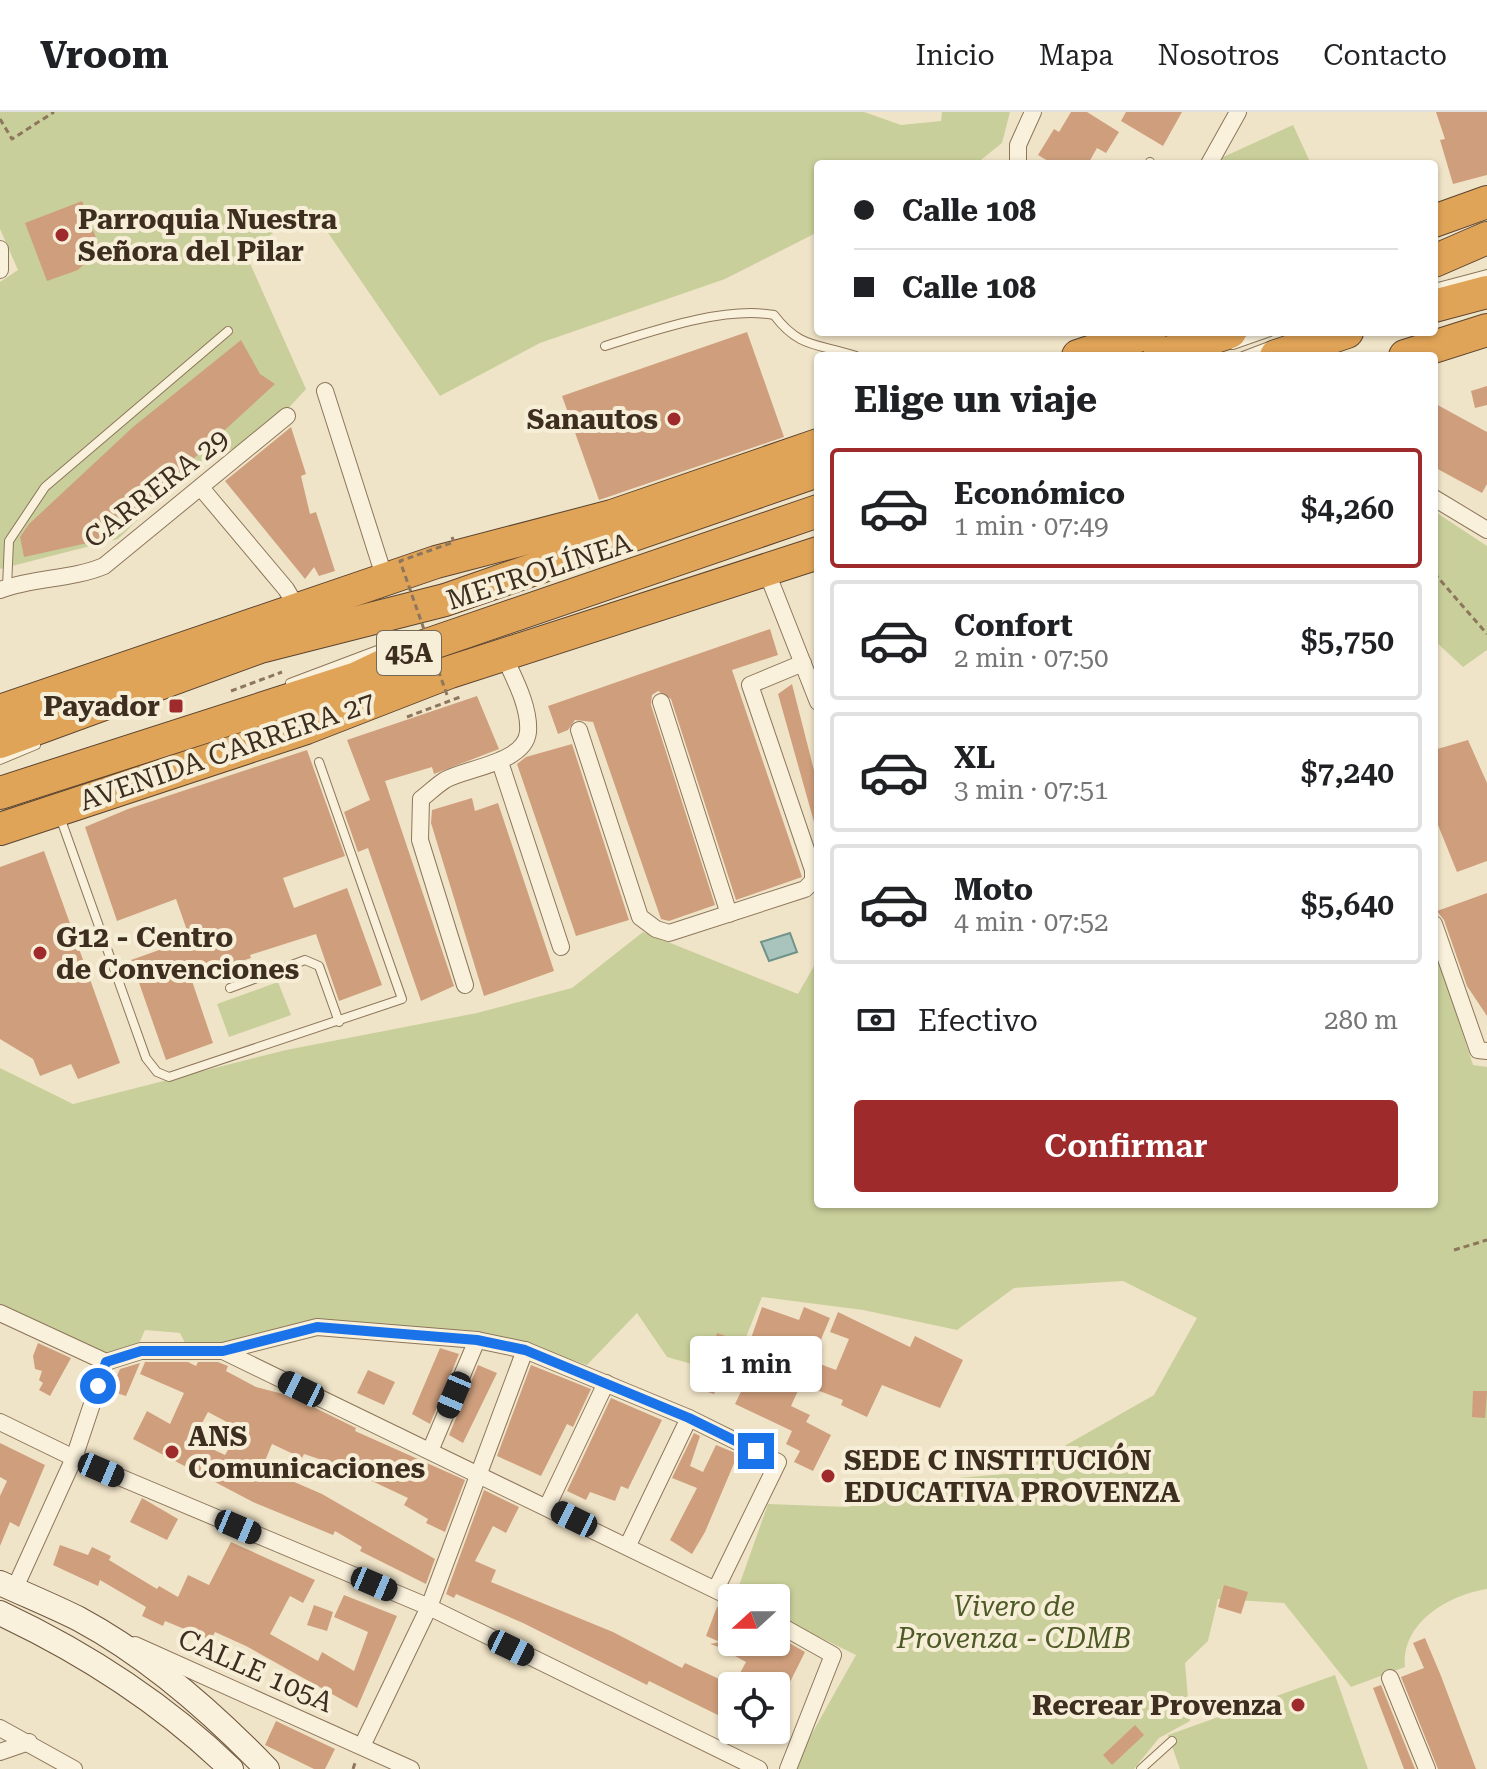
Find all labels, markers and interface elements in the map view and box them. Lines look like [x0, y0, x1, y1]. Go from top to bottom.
text: Vroom [40, 33, 169, 77]
text: Inicio [915, 39, 995, 72]
text: Mapa [1039, 39, 1113, 72]
text: Nosotros [1157, 39, 1279, 72]
text: Contacto [1323, 39, 1447, 72]
text: Calle 108 [902, 193, 1036, 228]
place label: Parroquia Nuestra Señora del Pilar [78, 203, 338, 268]
marker: Parroquia Nuestra Señora del Pilar [53, 226, 71, 244]
text: Calle 108 [902, 270, 1036, 305]
text: Elige un viaje [854, 379, 1097, 421]
place label: Sanautos [527, 403, 658, 436]
marker: Sanautos [665, 410, 683, 428]
street label: CARRERA 29 [77, 422, 235, 555]
icon: car [858, 472, 930, 544]
text: Económico [954, 476, 1125, 511]
text: $4,260 [1301, 491, 1394, 526]
text: 1 min · 07:49 [954, 511, 1109, 541]
street label: METROLÍNEA [442, 525, 636, 617]
icon: car [858, 604, 930, 676]
text: Confort [954, 608, 1073, 643]
text: $5,750 [1301, 623, 1394, 658]
road number: 45A [377, 631, 441, 675]
text: 2 min · 07:50 [954, 643, 1109, 673]
street label: AVENIDA CARRERA 27 [75, 685, 379, 818]
place label: Payador [43, 690, 160, 723]
marker: Payador [167, 697, 185, 715]
icon: car [858, 736, 930, 808]
text: XL [954, 740, 995, 775]
text: $7,240 [1301, 755, 1394, 790]
text: 3 min · 07:51 [954, 775, 1109, 805]
icon: car [858, 868, 930, 940]
text: Moto [954, 872, 1033, 907]
text: $5,640 [1301, 887, 1394, 922]
text: 4 min · 07:52 [954, 907, 1109, 937]
place label: G12 - Centro de Convenciones [56, 921, 299, 986]
marker: G12 - Centro de Convenciones [31, 944, 49, 962]
icon: cash [854, 998, 898, 1042]
text: Efectivo [918, 1003, 1038, 1038]
text: 280 m [1324, 1005, 1398, 1035]
button: Confirmar [854, 1100, 1398, 1192]
callout: 1 min [690, 1335, 822, 1391]
text: 1 min [720, 1349, 792, 1379]
route start [80, 1368, 116, 1404]
car [274, 1368, 328, 1410]
car [434, 1368, 474, 1422]
place label: ANS Comunicaciones [188, 1420, 425, 1485]
route end [738, 1433, 774, 1469]
place label: SEDE C INSTITUCIÓN EDUCATIVA PROVENZA [844, 1442, 1180, 1509]
marker: ANS Comunicaciones [163, 1443, 181, 1461]
car [74, 1450, 128, 1490]
marker: SEDE C INSTITUCIÓN EDUCATIVA PROVENZA [819, 1467, 837, 1485]
car [547, 1498, 601, 1540]
car [211, 1507, 265, 1547]
car [347, 1564, 401, 1604]
north arrow [718, 1584, 790, 1656]
map controls [718, 1584, 790, 1744]
park label: Vivero de Provenza - CDMB [896, 1590, 1131, 1655]
street label: CALLE 105A [173, 1622, 339, 1719]
car [484, 1627, 538, 1669]
button: locate [718, 1672, 790, 1744]
place label: Recrear Provenza [1032, 1689, 1283, 1722]
marker: Recrear Provenza [1289, 1696, 1307, 1714]

